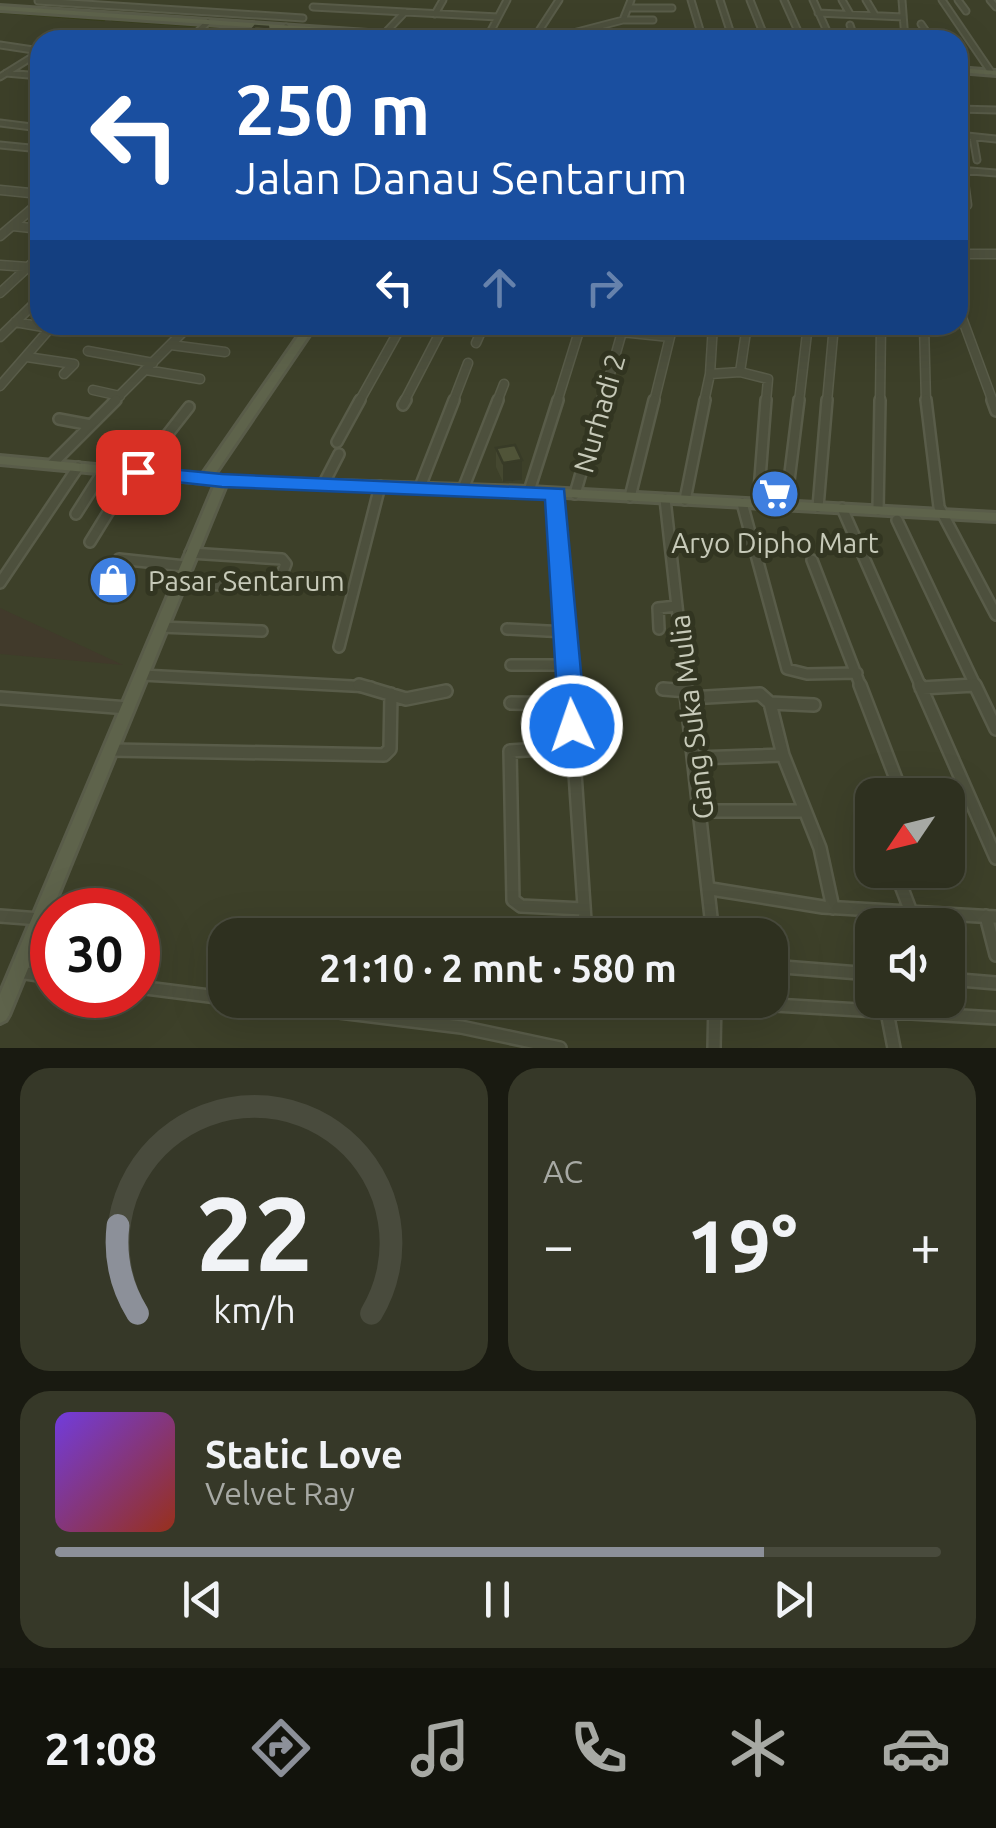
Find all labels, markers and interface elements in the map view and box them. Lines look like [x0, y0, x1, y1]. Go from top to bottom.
icon: left [70, 70, 200, 200]
text: 250 m [235, 70, 430, 148]
text: Jalan Danau Sentarum [235, 152, 687, 203]
icon: left [367, 260, 422, 315]
icon: ahead [472, 260, 527, 315]
icon: right [577, 260, 632, 315]
street label: Nurhadi 2 [567, 350, 631, 476]
pin [96, 430, 181, 515]
icon: arrive [111, 445, 166, 500]
supermarket icon: Aryo Dipho Mart [749, 468, 801, 520]
place label: Aryo Dipho Mart [671, 527, 879, 558]
shop icon: Pasar Sentarum [87, 554, 139, 606]
place label: Pasar Sentarum [148, 565, 345, 596]
street label: Gang Suka Mulia [663, 613, 719, 821]
position arrow [520, 674, 624, 778]
north arrow [855, 778, 965, 888]
map controls [855, 778, 965, 1018]
speed limit sign: 30 [30, 888, 160, 1018]
button: sound [855, 908, 965, 1018]
text: 21:10 · 2 mnt · 580 m [319, 947, 677, 989]
text: AC [543, 1153, 583, 1189]
text: 22 [195, 1174, 313, 1291]
text: 19° [686, 1203, 798, 1287]
text: − [543, 1214, 574, 1275]
text: + [910, 1214, 941, 1275]
text: km/h [213, 1290, 295, 1330]
text: Static Love [205, 1433, 403, 1475]
text: Velvet Ray [205, 1475, 355, 1511]
icon: previous [175, 1572, 230, 1627]
icon: pause [470, 1572, 525, 1627]
icon: next [766, 1572, 821, 1627]
icon: directions [246, 1713, 316, 1783]
icon: music [405, 1713, 475, 1783]
icon: phone [564, 1713, 634, 1783]
icon: climate [723, 1713, 793, 1783]
icon: car [881, 1713, 951, 1783]
text: 21:08 [44, 1723, 157, 1774]

